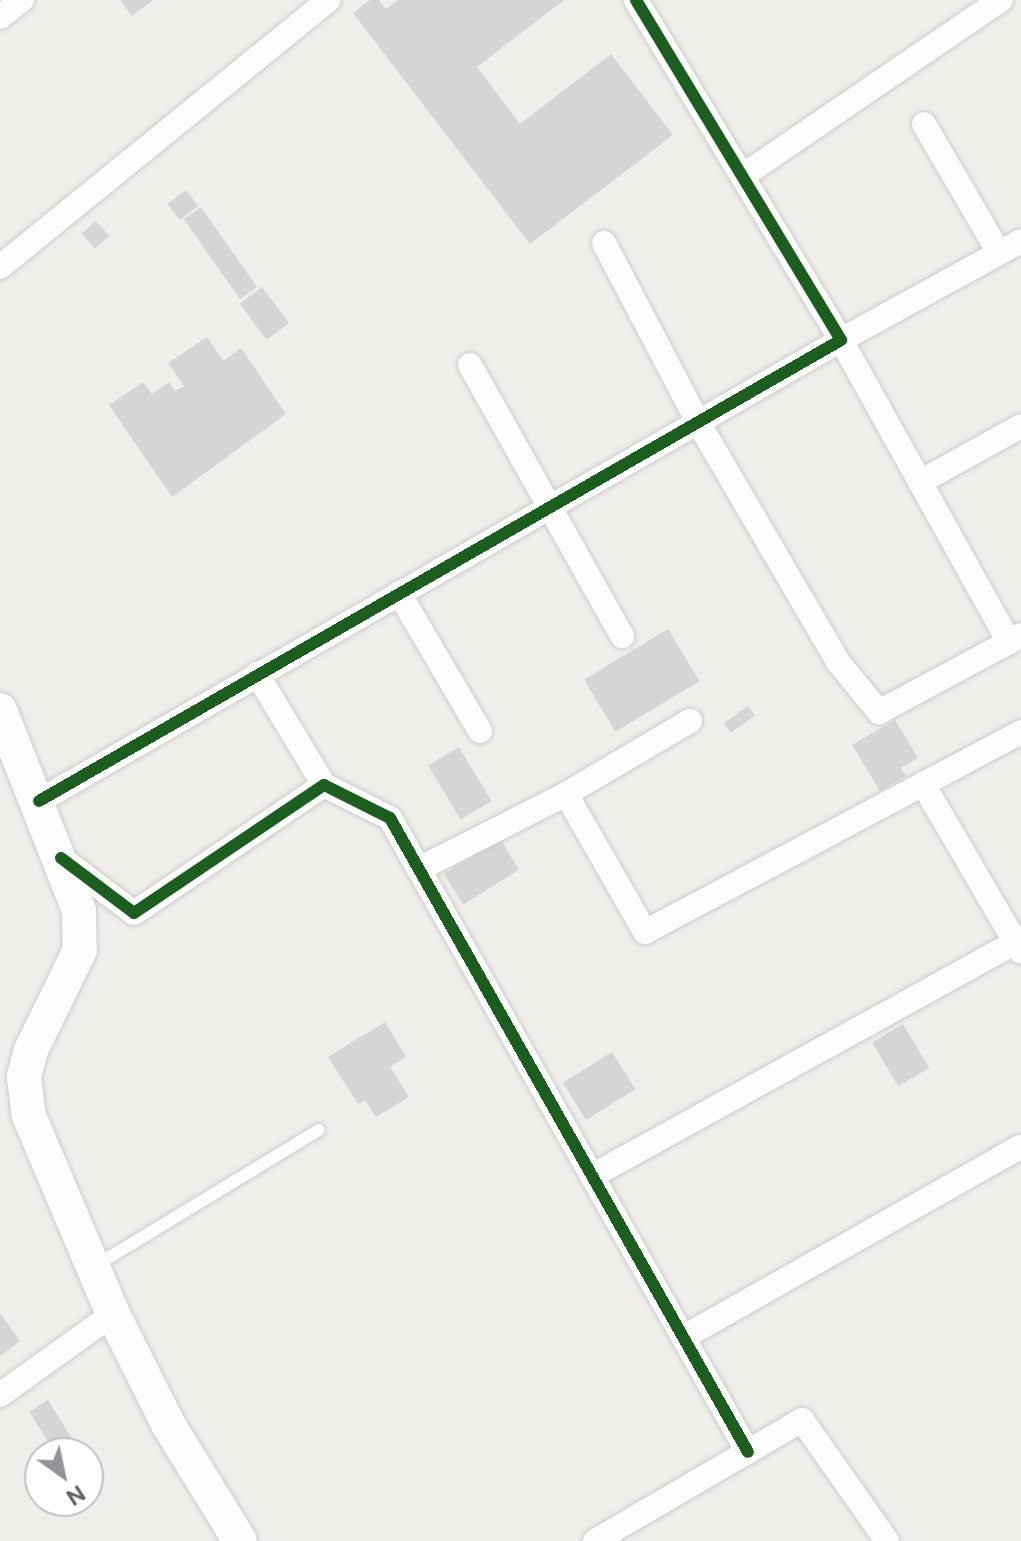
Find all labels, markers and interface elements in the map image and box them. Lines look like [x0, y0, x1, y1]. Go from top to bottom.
north arrow [24, 1437, 104, 1517]
text: N [62, 1480, 90, 1511]

